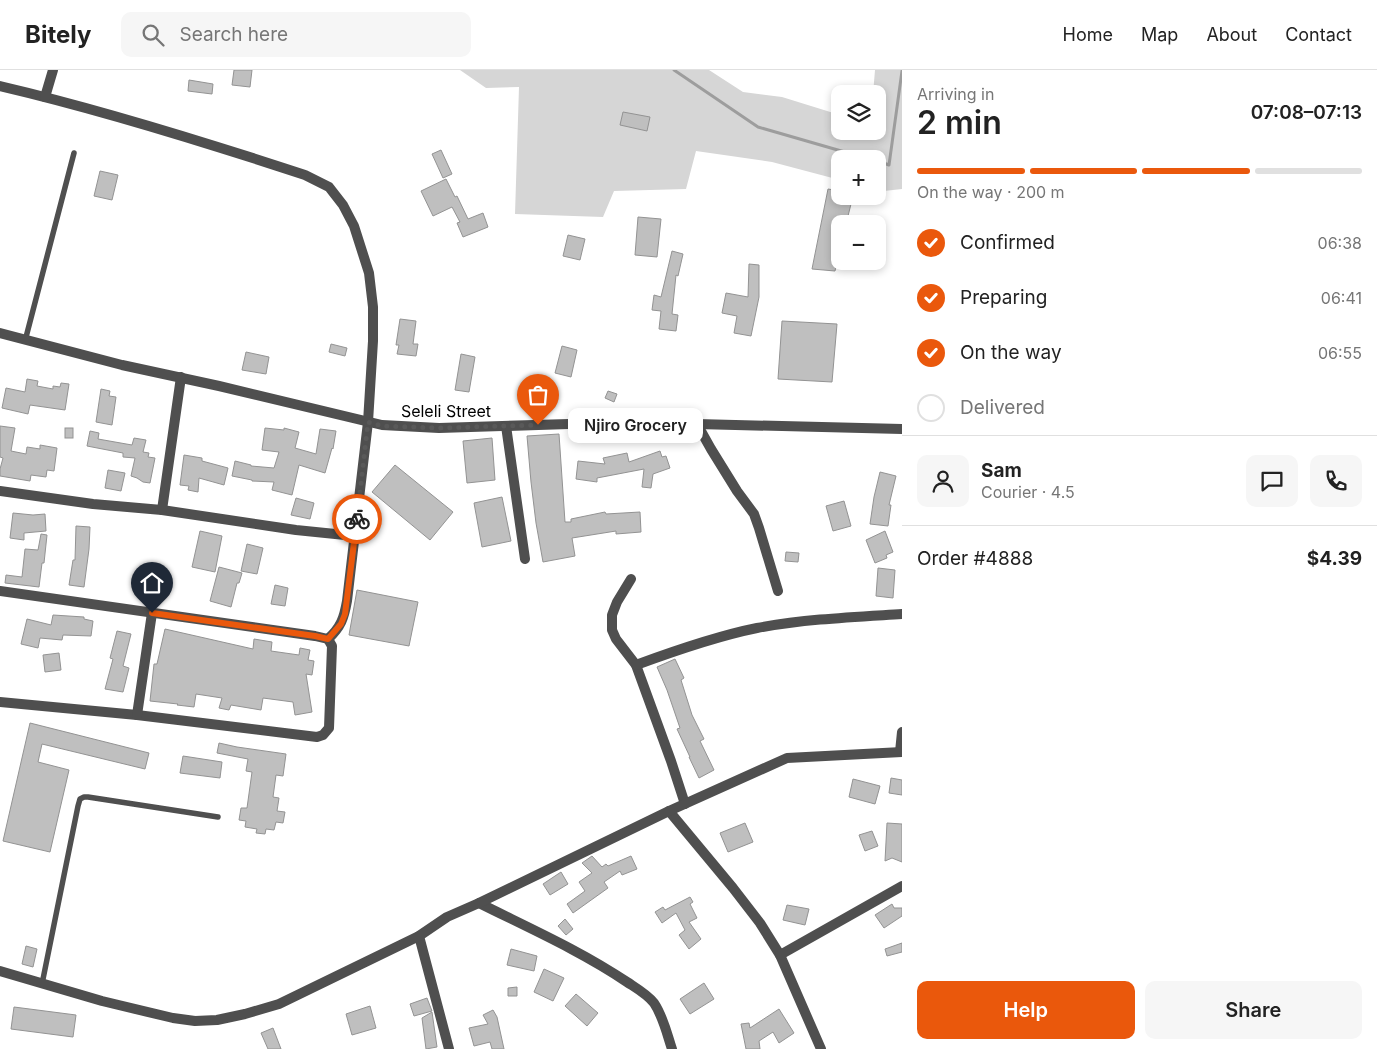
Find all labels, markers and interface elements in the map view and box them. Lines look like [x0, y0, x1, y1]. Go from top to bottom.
search box [121, 12, 471, 57]
text: Bitely [25, 20, 91, 49]
icon: search [139, 21, 167, 49]
text: Search here [179, 23, 288, 46]
text: Home [1063, 24, 1113, 45]
text: Map [1141, 24, 1178, 45]
text: About [1206, 24, 1257, 45]
text: Contact [1285, 24, 1352, 45]
text: Arriving in [917, 84, 994, 104]
map controls [831, 85, 886, 270]
button: layers [831, 85, 886, 140]
text: 07:08–07:13 [1251, 101, 1362, 124]
text: 2 min [917, 103, 1002, 142]
button: + [831, 150, 886, 205]
text: On the way · 200 m [917, 182, 1065, 202]
button: − [831, 215, 886, 270]
icon: check [917, 229, 945, 257]
text: Confirmed [960, 231, 1055, 254]
text: 06:38 [1318, 233, 1362, 253]
icon: check [917, 284, 945, 312]
text: Preparing [960, 286, 1047, 309]
text: 06:41 [1321, 288, 1362, 308]
icon: check [917, 339, 945, 367]
text: On the way [960, 341, 1062, 364]
text: 06:55 [1318, 343, 1362, 363]
pin [517, 374, 559, 425]
icon: bag [524, 381, 552, 409]
text: Delivered [960, 396, 1045, 419]
street label: Seleli Street [401, 401, 491, 421]
callout: Njiro Grocery [568, 408, 703, 442]
text: Njiro Grocery [584, 415, 687, 435]
button: person [917, 455, 969, 507]
button: chat [1246, 455, 1298, 507]
button: phone [1310, 455, 1362, 507]
text: Sam [981, 459, 1022, 482]
text: Courier · 4.5 [981, 482, 1075, 502]
courier [332, 494, 382, 544]
icon: bike [343, 505, 371, 533]
text: Order #4888 [917, 547, 1033, 570]
text: $4.39 [1307, 547, 1362, 570]
pin [131, 562, 173, 613]
icon: home [138, 569, 166, 597]
button: Help [917, 981, 1135, 1039]
button: Share [1145, 981, 1362, 1039]

